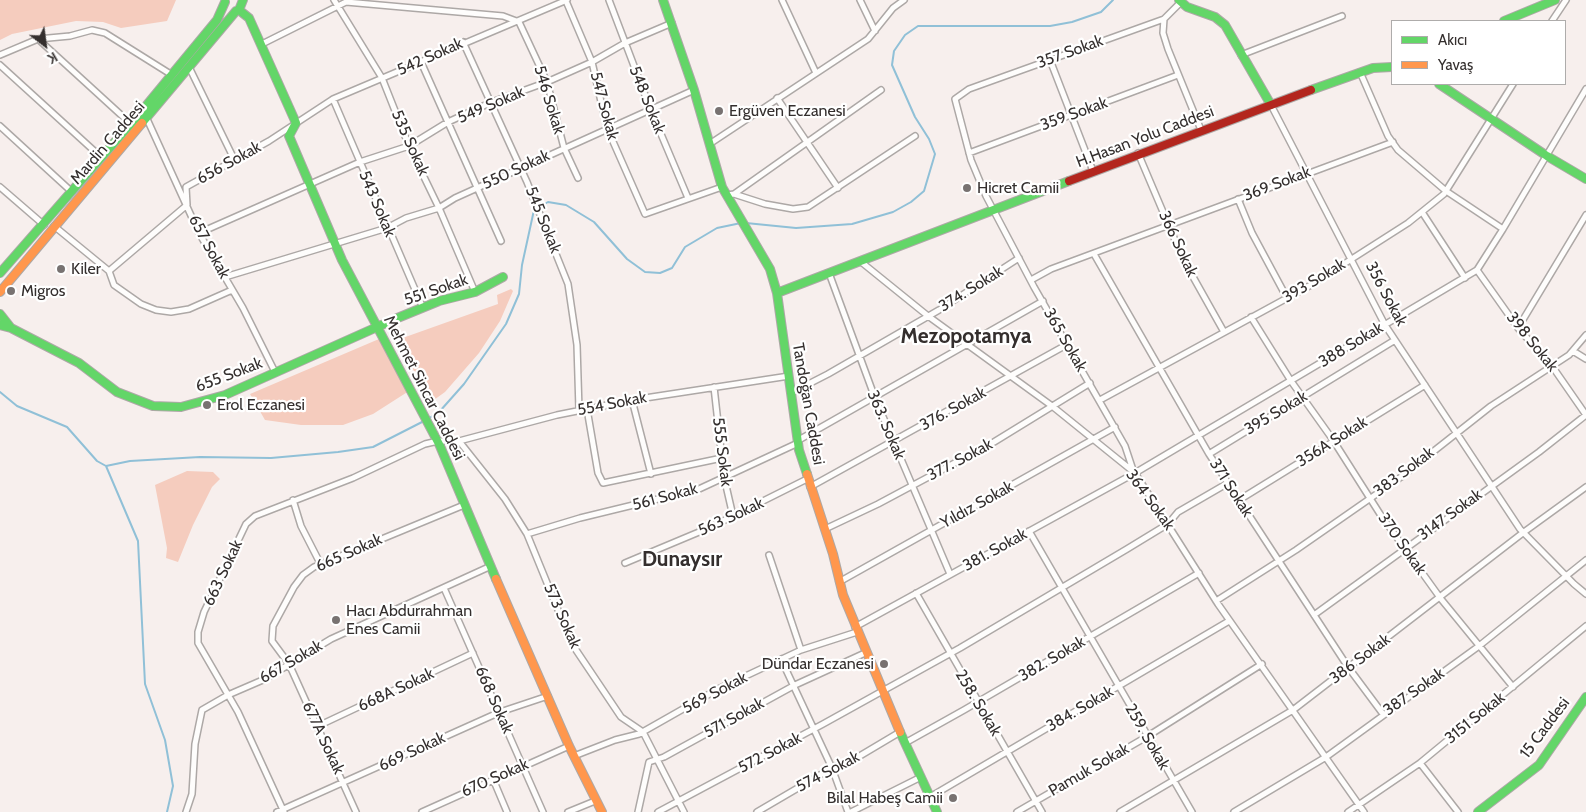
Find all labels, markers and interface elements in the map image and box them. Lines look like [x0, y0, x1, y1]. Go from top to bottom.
north arrow [20, 20, 70, 70]
legend [1391, 20, 1566, 85]
street label: 357 Sokak [1034, 31, 1106, 73]
text: Akıcı [1438, 31, 1467, 49]
street label: 542 Sokak [394, 34, 466, 80]
text: K [44, 48, 61, 68]
text: Yavaş [1438, 56, 1473, 74]
street label: 546 Sokak [529, 63, 569, 137]
street label: 548 Sokak [625, 63, 669, 137]
street label: 547 Sokak [586, 70, 622, 142]
street label: 549 Sokak [455, 82, 527, 128]
street label: 359 Sokak [1038, 93, 1110, 135]
street label: Mardin Caddesi [67, 98, 149, 188]
place label: Ergüven Eczanesi [729, 101, 846, 121]
street label: H.Hasan Yolu Caddesi [1073, 102, 1217, 172]
marker: Ergüven Eczanesi [713, 105, 725, 117]
street label: 535 Sokak [387, 107, 433, 179]
street label: 656 Sokak [194, 138, 264, 188]
street label: 550 Sokak [479, 146, 553, 194]
street label: 369 Sokak [1241, 162, 1313, 206]
street label: 543 Sokak [354, 168, 400, 240]
place label: Hicret Camii [977, 178, 1059, 198]
marker: Hicret Camii [961, 182, 973, 194]
street label: 545 Sokak [521, 184, 565, 256]
street label: 366 Sokak [1154, 208, 1202, 280]
street label: 657 Sokak [184, 212, 234, 282]
street label: 393 Sokak [1279, 255, 1349, 307]
place label: Kiler [71, 259, 101, 279]
street label: 356 Sokak [1361, 259, 1411, 329]
street label: 374. Sokak [935, 262, 1007, 316]
marker: Kiler [55, 263, 67, 275]
street label: 551 Sokak [402, 270, 470, 310]
place label: Migros [21, 281, 65, 301]
marker: Migros [5, 285, 17, 297]
street label: 365 Sokak [1039, 305, 1091, 375]
street label: 398 Sokak [1502, 308, 1562, 376]
street label: Mehmet Sincar Caddesi [379, 313, 469, 463]
street label: 388 Sokak [1315, 318, 1387, 372]
district label: Mezopotamya [901, 324, 1031, 350]
street label: Tandoğan Caddesi [788, 341, 828, 467]
street label: 655 Sokak [193, 353, 265, 397]
street label: 376. Sokak [917, 383, 989, 435]
street label: 363. Sokak [863, 387, 909, 463]
street label: 395 Sokak [1241, 387, 1311, 439]
street label: 554 Sokak [576, 388, 648, 420]
place label: Erol Eczanesi [217, 395, 305, 415]
marker: Erol Eczanesi [201, 399, 213, 411]
street label: 356A Sokak [1293, 413, 1371, 471]
street label: 555 Sokak [708, 416, 736, 488]
street label: 377. Sokak [924, 435, 996, 485]
street label: 383 Sokak [1370, 443, 1438, 501]
street label: 371 Sokak [1205, 455, 1257, 521]
street label: 364 Sokak [1121, 466, 1179, 534]
street label: Yıldız Sokak [937, 477, 1017, 533]
street label: 561 Sokak [630, 479, 700, 515]
street label: 3147 Sokak [1414, 485, 1486, 545]
street label: 563 Sokak [695, 493, 767, 541]
street label: 370 Sokak [1374, 509, 1430, 579]
street label: 381. Sokak [959, 524, 1031, 576]
street label: 665 Sokak [313, 530, 385, 576]
street label: 663 Sokak [199, 537, 247, 609]
district label: Dunaysır [642, 547, 722, 573]
street label: 573 Sokak [539, 581, 585, 651]
place label: Hacı Abdurrahman Enes Camii [346, 601, 472, 639]
marker: Hacı Abdurrahman Enes Camii [330, 614, 342, 626]
street label: 386 Sokak [1326, 630, 1394, 688]
street label: 382. Sokak [1015, 632, 1089, 686]
street label: 667 Sokak [256, 636, 326, 688]
place label: Dündar Eczanesi [762, 654, 874, 674]
marker: Dündar Eczanesi [878, 658, 890, 670]
street label: 668 Sokak [471, 663, 517, 737]
street label: 668A Sokak [355, 664, 437, 716]
street label: 387 Sokak [1380, 664, 1448, 720]
street label: 258. Sokak [951, 666, 1005, 740]
street label: 569 Sokak [679, 668, 751, 718]
street label: 384. Sokak [1043, 682, 1117, 736]
street label: 3151 Sokak [1441, 688, 1509, 748]
street label: 571 Sokak [701, 694, 767, 742]
street label: 15 Caddesi [1516, 694, 1574, 762]
street label: 677A Sokak [298, 699, 348, 777]
street label: 259. Sokak [1120, 701, 1174, 773]
street label: 669 Sokak [376, 728, 448, 776]
street label: 572 Sokak [735, 728, 805, 778]
street label: Pamuk Sokak [1045, 739, 1133, 801]
street label: 574 Sokak [793, 747, 863, 797]
street label: 670 Sokak [458, 755, 532, 801]
place label: Bilal Habeş Camii [827, 788, 943, 808]
marker: Bilal Habeş Camii [947, 792, 959, 804]

